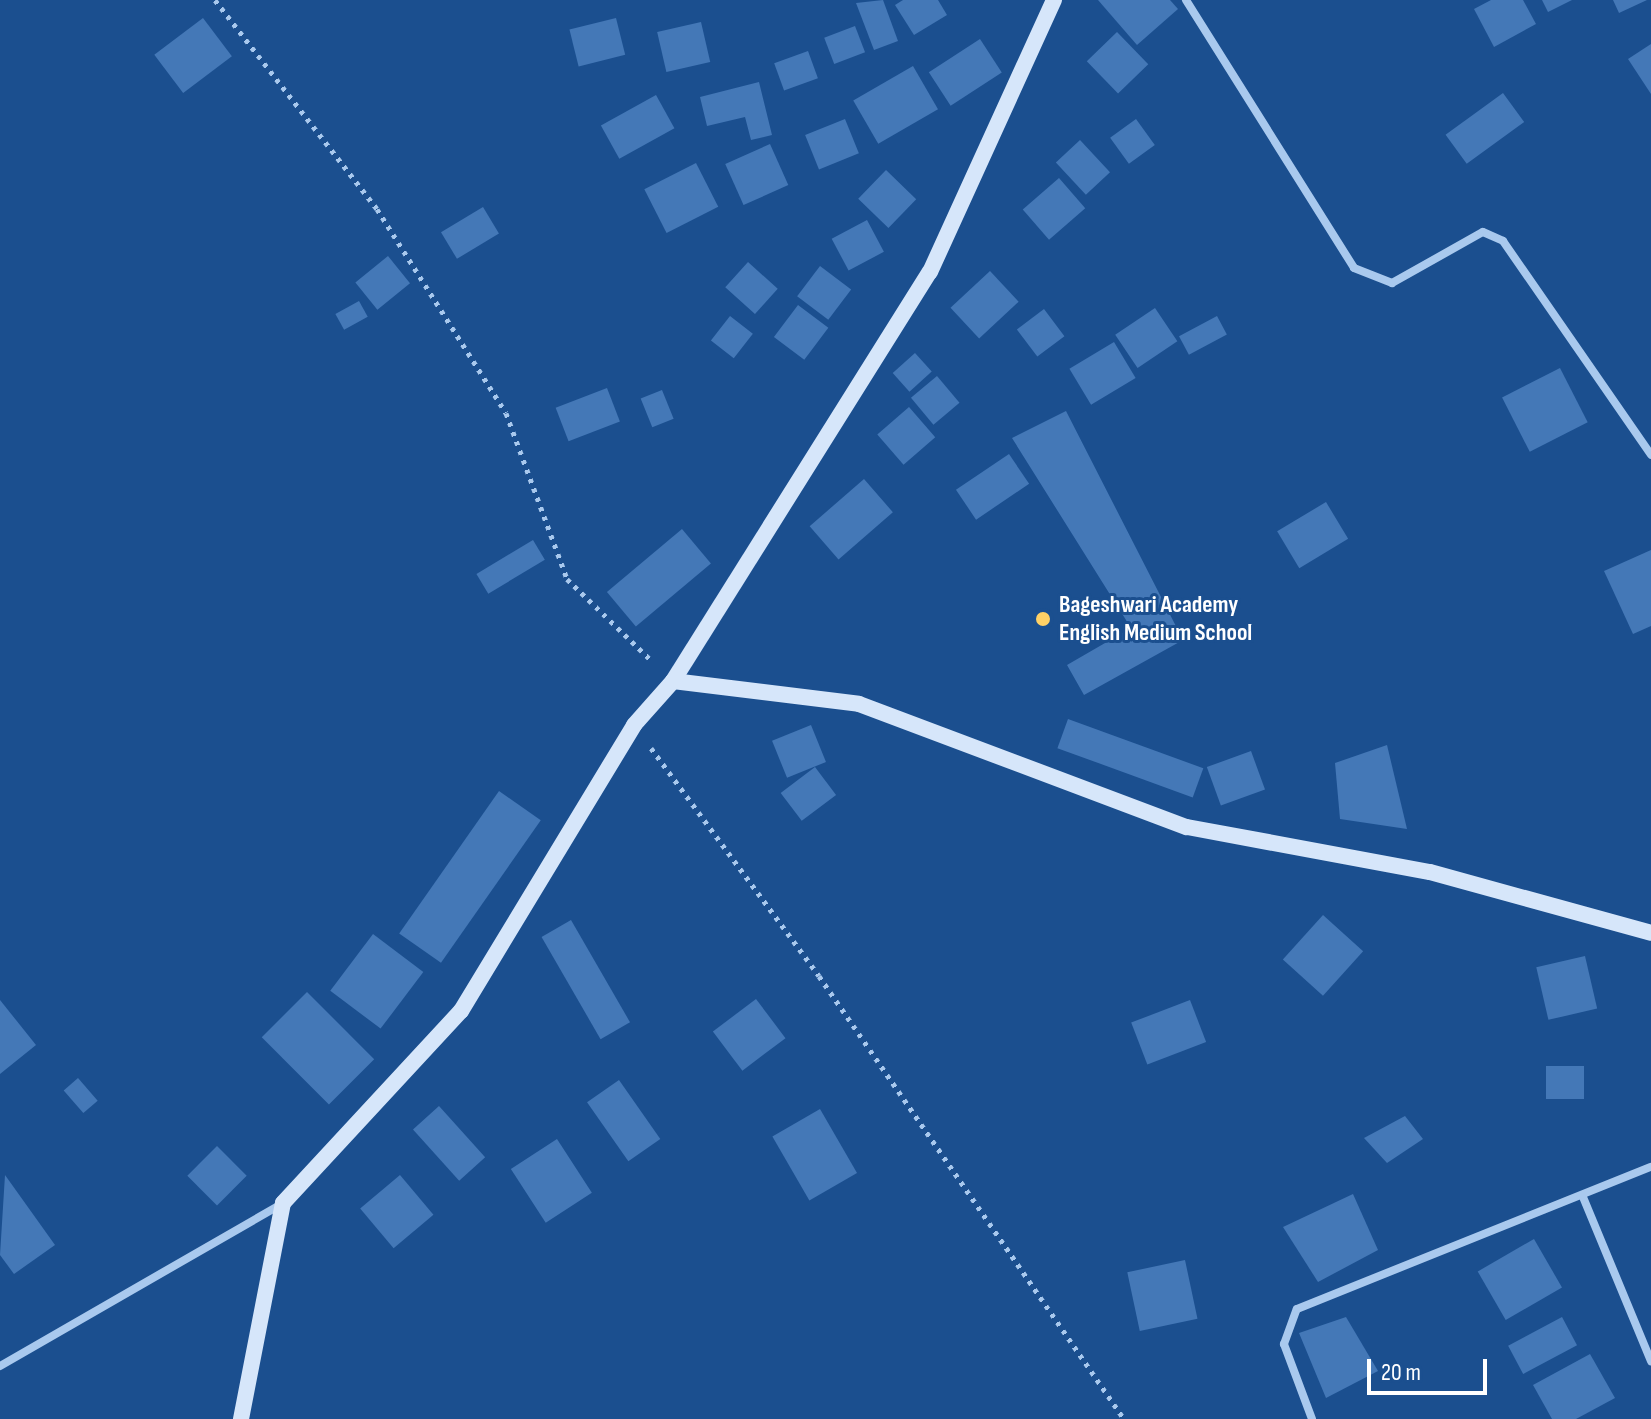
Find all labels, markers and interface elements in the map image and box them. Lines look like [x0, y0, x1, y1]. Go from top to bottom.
place label: Bageshwari Academy English Medium School [1059, 591, 1252, 647]
marker: Bageshwari Academy English Medium School [1034, 610, 1052, 628]
scale bar [1371, 1343, 1491, 1393]
text: 20 m [1381, 1358, 1421, 1387]

